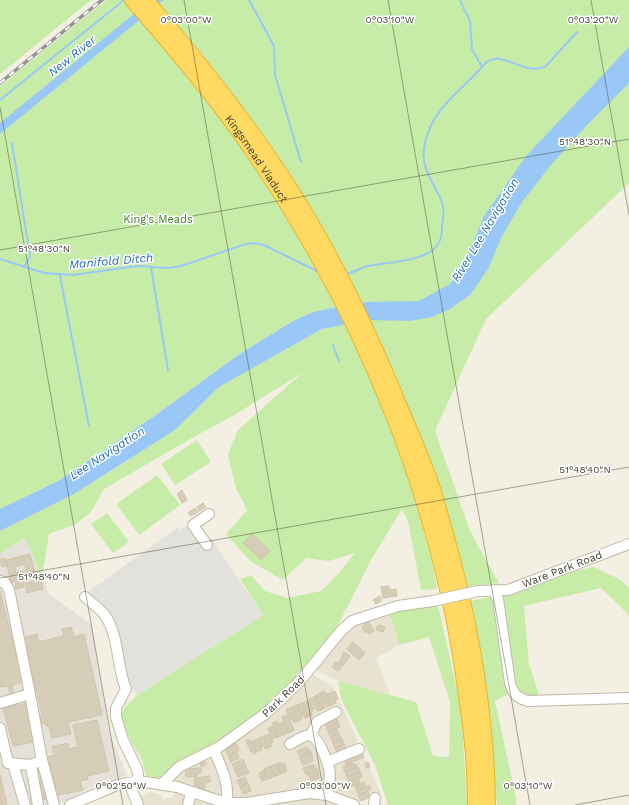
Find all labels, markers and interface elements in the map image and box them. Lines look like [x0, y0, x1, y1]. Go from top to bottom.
text: 0°03'00"W [160, 14, 212, 25]
text: 0°03'10"W [366, 14, 415, 25]
text: 0°03'20"W [568, 14, 619, 25]
water label: New River [45, 32, 100, 79]
street label: Kingsmead Viaduct [222, 113, 291, 205]
text: 51°48'30"N [559, 136, 611, 147]
water label: River Lee Navigation [448, 176, 522, 284]
park label: King's Meads [123, 213, 193, 226]
text: 51°48'30"N [18, 243, 70, 254]
water label: Manifold Ditch [68, 250, 154, 272]
water label: Lee Navigation [67, 424, 147, 482]
text: 51°48'40"N [559, 464, 611, 475]
street label: Ware Park Road [520, 548, 604, 591]
text: 51°48'40"N [18, 571, 70, 582]
street label: Park Road [259, 673, 307, 720]
text: 0°02'50"W [96, 780, 147, 791]
text: 0°03'00"W [299, 780, 351, 791]
text: 0°03'10"W [504, 780, 553, 791]

